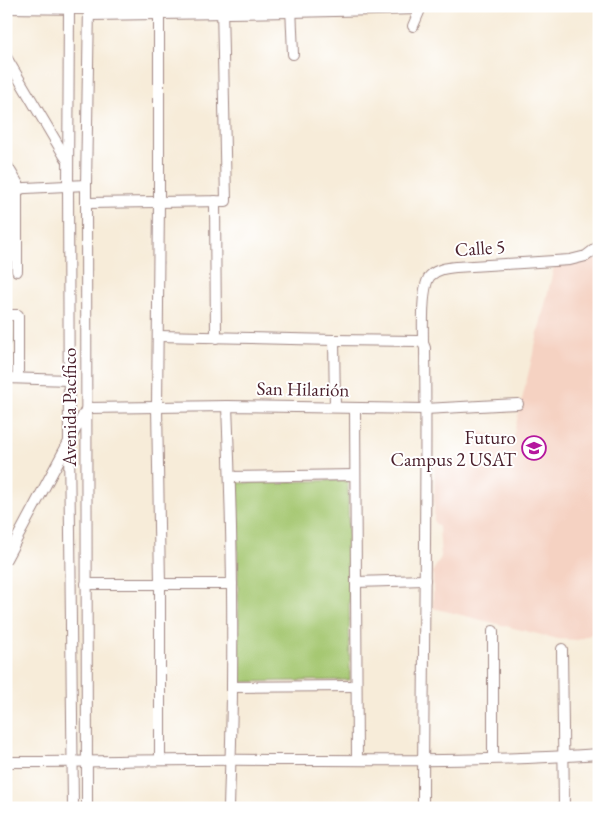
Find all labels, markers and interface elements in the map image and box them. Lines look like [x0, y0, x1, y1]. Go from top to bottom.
street label: Calle 5 [454, 234, 506, 262]
street label: Avenida Pacífico [57, 348, 82, 467]
street label: San Hilarión [256, 376, 350, 402]
place label: Futuro Campus 2 USAT [390, 425, 516, 472]
school or university icon: Futuro Campus 2 USAT [521, 435, 547, 461]

